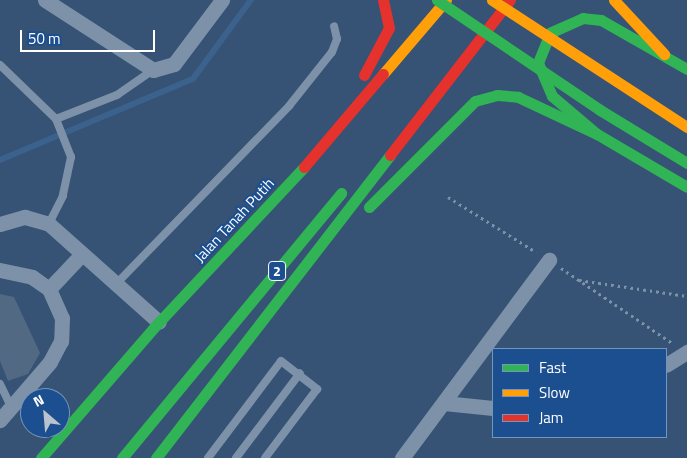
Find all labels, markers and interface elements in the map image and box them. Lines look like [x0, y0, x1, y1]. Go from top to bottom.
scale bar [22, 20, 158, 52]
text: 50 m [28, 27, 61, 50]
street label: Jalan Tanah Putih [190, 174, 278, 266]
road number: 2 [267, 260, 287, 282]
legend [492, 348, 667, 438]
text: Fast [539, 356, 566, 379]
text: Slow [539, 381, 570, 404]
north arrow [20, 388, 70, 438]
text: N [29, 389, 47, 412]
text: Jam [539, 406, 563, 429]

